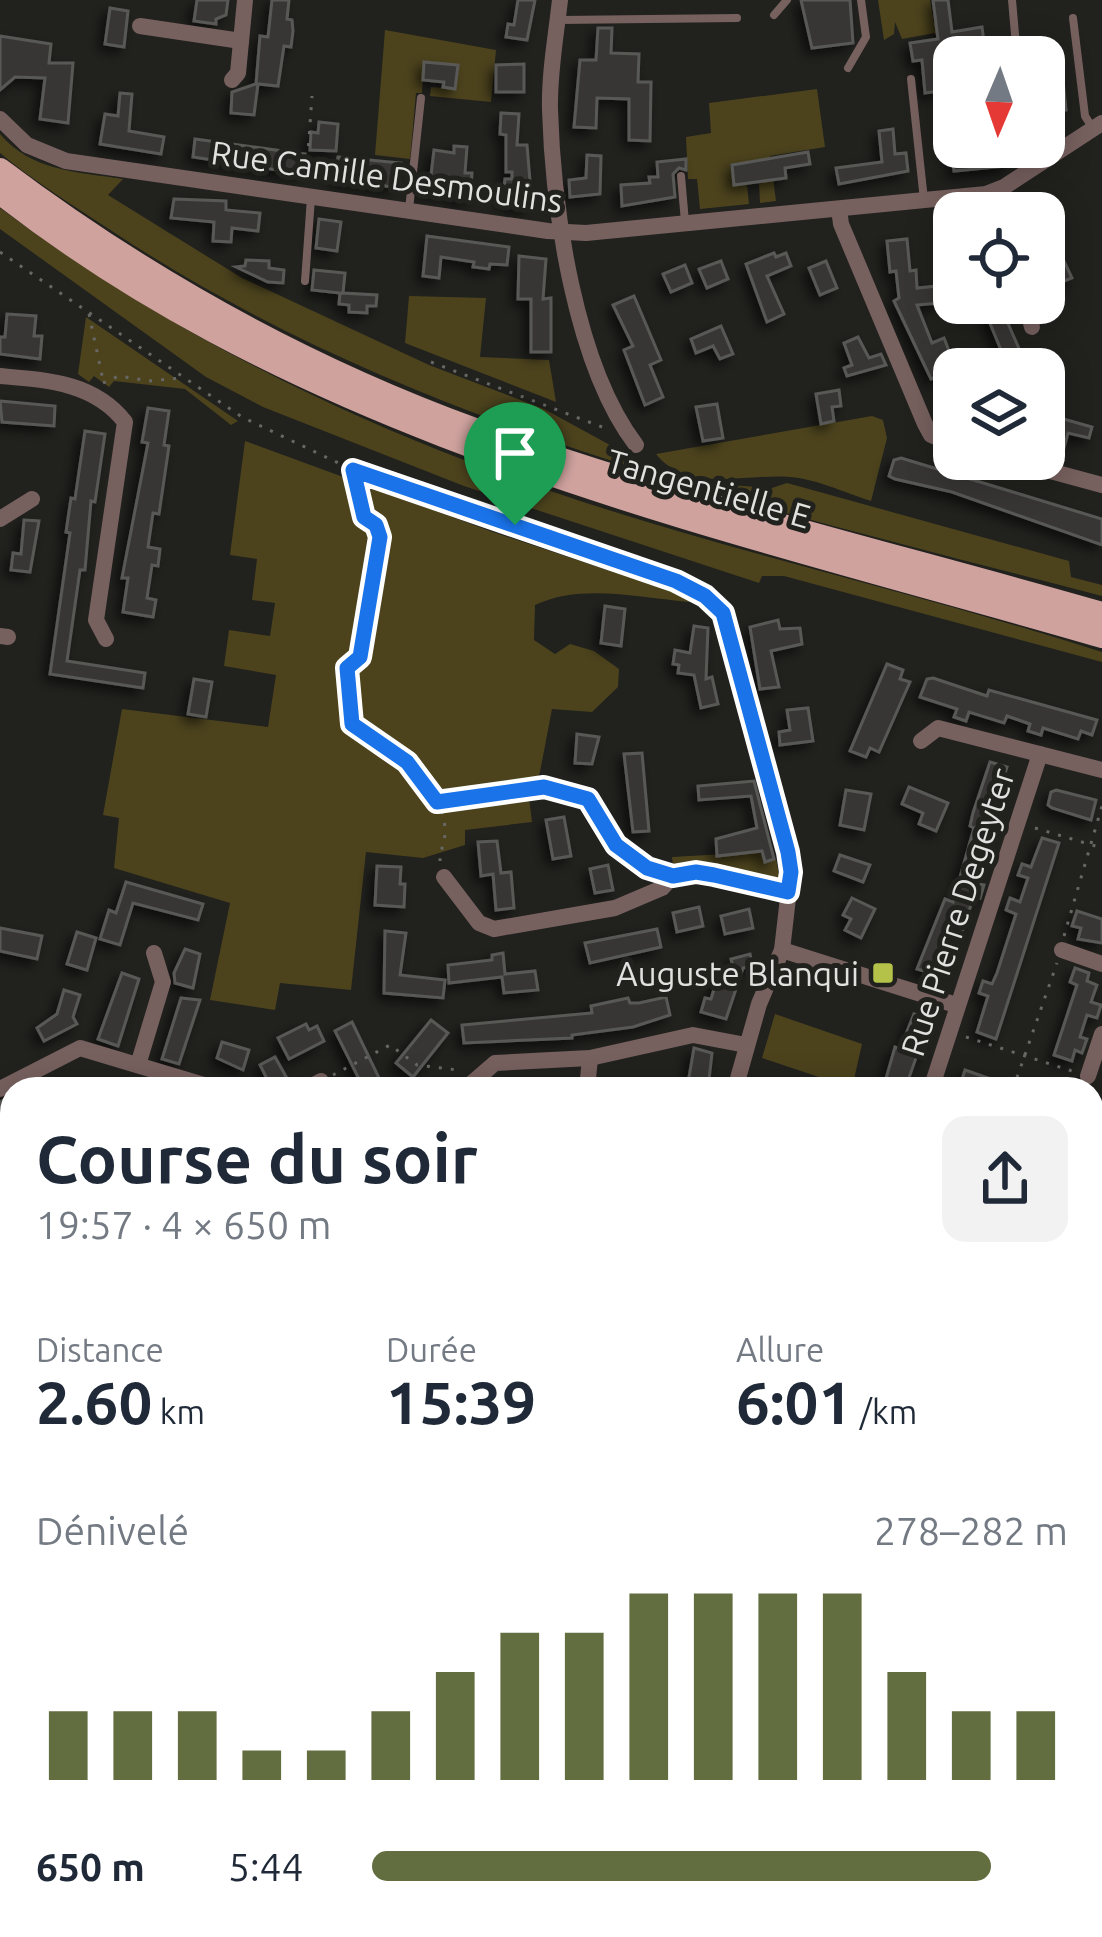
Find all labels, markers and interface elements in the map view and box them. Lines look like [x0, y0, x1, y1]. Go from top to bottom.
north arrow [933, 36, 1065, 168]
map controls [933, 36, 1065, 480]
street label: Rue Camille Desmoulins [209, 133, 565, 219]
button: locate [933, 192, 1065, 324]
button: layers [933, 348, 1065, 480]
pin [464, 402, 566, 525]
icon: arrive [482, 420, 548, 486]
street label: Tangentielle E [603, 441, 815, 535]
street label: Rue Pierre Degeyter [893, 763, 1021, 1060]
place label: Auguste Blanqui [616, 955, 859, 992]
marker: Auguste Blanqui [870, 960, 896, 986]
button: share [942, 1116, 1068, 1242]
text: Course du soir [36, 1121, 478, 1195]
text: 19:57 · 4 × 650 m [36, 1203, 331, 1246]
text: Distance [36, 1331, 164, 1368]
text: Durée [386, 1331, 477, 1368]
text: Allure [736, 1331, 824, 1368]
text: 2.60 [36, 1368, 152, 1435]
text: 15:39 [386, 1368, 536, 1435]
text: 6:01 [736, 1368, 852, 1435]
text: km [152, 1393, 205, 1430]
text: /km [852, 1393, 917, 1430]
text: Dénivelé [36, 1509, 189, 1552]
text: 278–282 m [874, 1509, 1068, 1552]
text: 650 m [36, 1845, 145, 1888]
text: 5:44 [228, 1845, 304, 1888]

